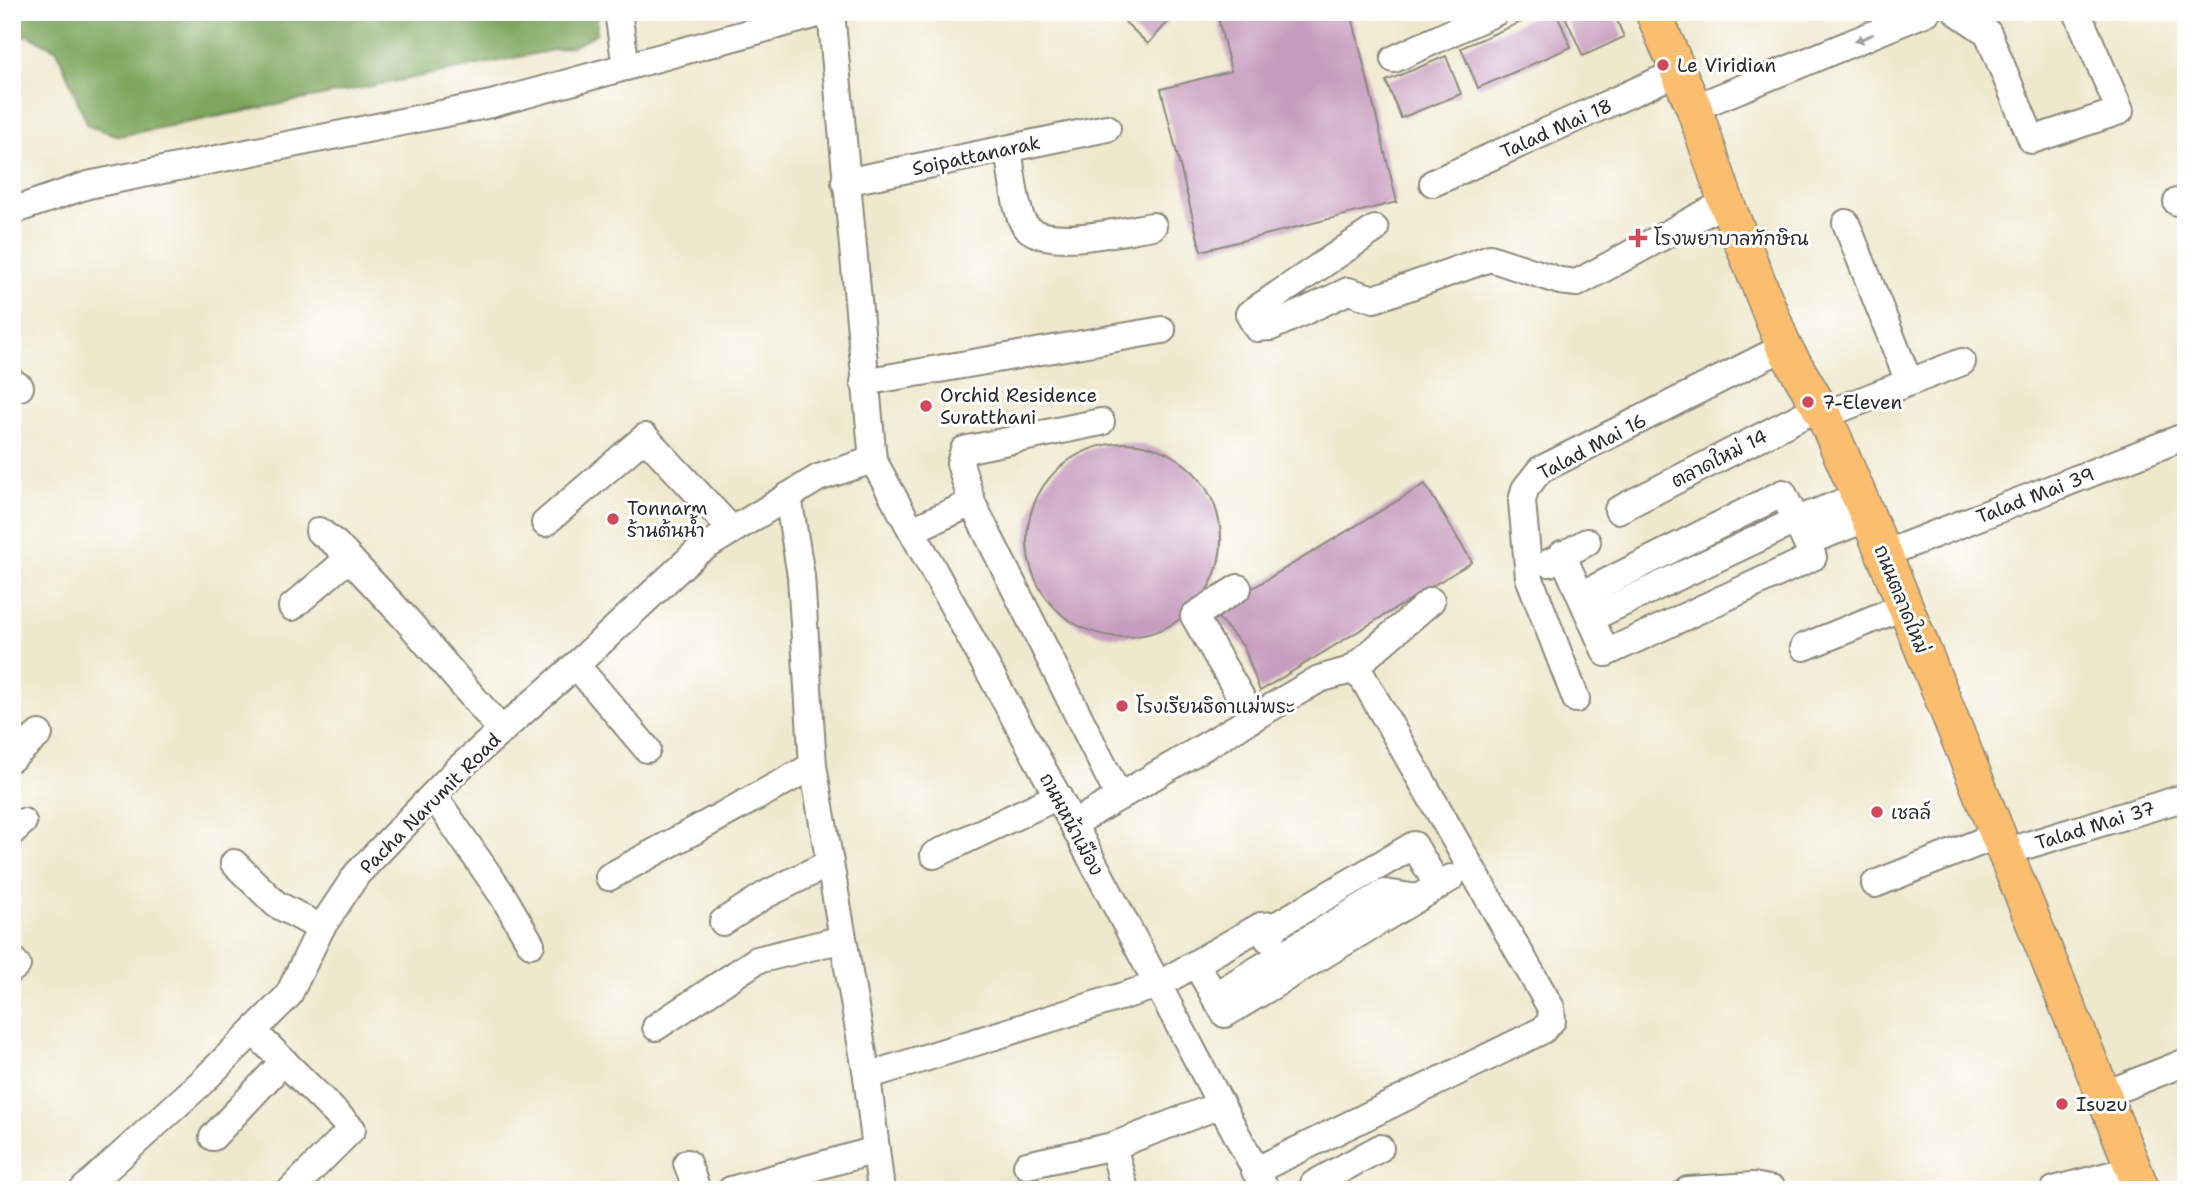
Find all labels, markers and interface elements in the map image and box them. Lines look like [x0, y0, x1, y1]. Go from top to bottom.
one-way arrow [1854, 33, 1875, 44]
place label: Le Viridian [1677, 53, 1776, 78]
marker: Le Viridian [1655, 57, 1671, 73]
street label: Talad Mai 18 [1496, 93, 1616, 164]
street label: Soipattanarak [910, 130, 1043, 181]
place label: โรงพยาบาลทักษิณ [1654, 226, 1809, 251]
marker: โรงพยาบาลทักษิณ [1628, 228, 1648, 248]
place label: Orchid Residence Suratthani [940, 383, 1097, 430]
place label: 7-Eleven [1822, 390, 1902, 415]
marker: 7-Eleven [1800, 394, 1816, 410]
marker: Orchid Residence Suratthani [918, 398, 934, 414]
street label: Talad Mai 16 [1534, 407, 1651, 486]
street label: ตลาดใหม่ 14 [1667, 423, 1772, 493]
street label: Talad Mai 39 [1973, 462, 2098, 529]
place label: Tonnarm ร้านต้นน้ำ [627, 496, 707, 543]
marker: Tonnarm ร้านต้นน้ำ [605, 511, 621, 527]
street label: ถนนตลาดใหม่ [1868, 541, 1935, 657]
place label: โรงเรียนธิดาแม่พระ [1136, 694, 1295, 719]
marker: โรงเรียนธิดาแม่พระ [1114, 698, 1130, 714]
street label: Pacha Narumit Road [354, 727, 506, 879]
street label: ถนนหน้าเมือง [1034, 768, 1109, 880]
street label: Talad Mai 37 [2032, 795, 2158, 856]
place label: เชลล์ [1891, 800, 1931, 825]
marker: เชลล์ [1869, 804, 1885, 820]
place label: Isuzu [2076, 1092, 2128, 1117]
marker: Isuzu [2054, 1096, 2070, 1112]

